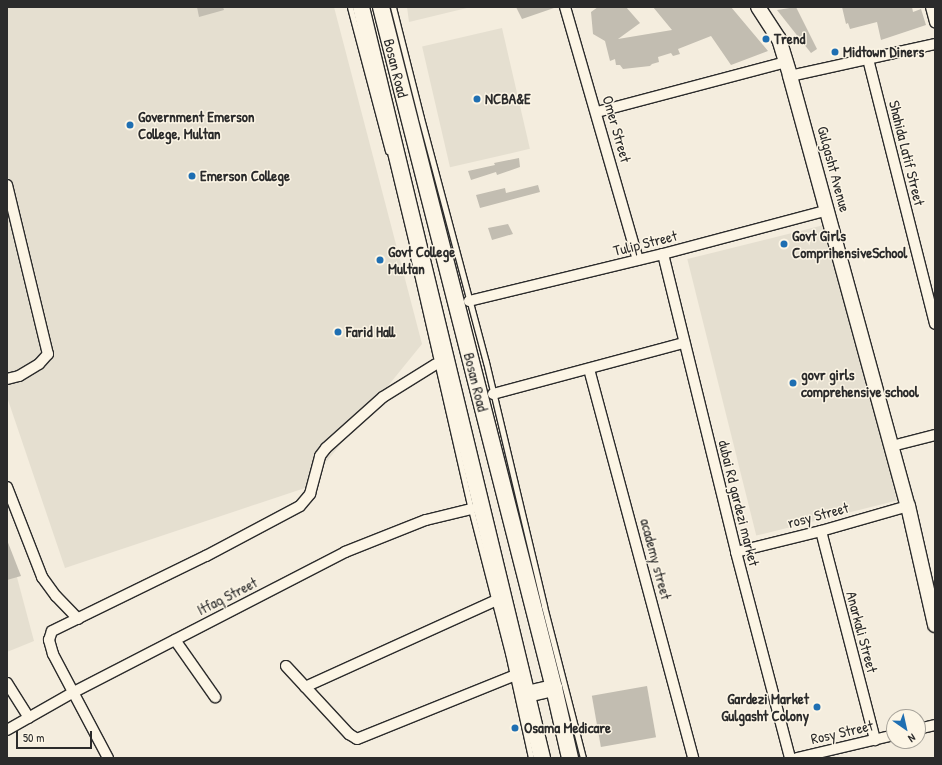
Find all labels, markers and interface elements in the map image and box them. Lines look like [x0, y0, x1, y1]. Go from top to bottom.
place label: Trend [774, 30, 805, 48]
marker: Trend [761, 34, 771, 44]
street label: Bosan Road [380, 37, 412, 99]
place label: Midtown Diners [843, 43, 924, 61]
marker: Midtown Diners [830, 47, 840, 57]
place label: NCBA&E [485, 90, 531, 108]
marker: NCBA&E [472, 94, 482, 104]
street label: Omer Street [599, 94, 635, 164]
street label: Shahida Latif Street [885, 99, 929, 207]
place label: Government Emerson College, Multan [138, 107, 255, 142]
marker: Government Emerson College, Multan [125, 120, 135, 130]
street label: Gulgasht Avenue [814, 124, 854, 214]
place label: Emerson College [200, 167, 290, 185]
marker: Emerson College [187, 171, 197, 181]
street label: Tulip Street [611, 226, 679, 260]
place label: Govt Girls ComprihensiveSchool [792, 226, 907, 261]
marker: Govt Girls ComprihensiveSchool [779, 239, 789, 249]
place label: Govt College Multan [388, 242, 455, 277]
marker: Govt College Multan [375, 255, 385, 265]
place label: Farid Hall [346, 323, 395, 341]
marker: Farid Hall [333, 327, 343, 337]
street label: Bosan Road [460, 351, 492, 413]
place label: govr girls comprehensive school [801, 365, 919, 400]
marker: govr girls comprehensive school [788, 378, 798, 388]
street label: dubai Rd gardezi market [715, 438, 763, 568]
street label: rosy Street [786, 498, 850, 532]
street label: academy street [637, 516, 675, 602]
street label: Itfaq Street [194, 573, 260, 619]
street label: Anarkali Street [842, 589, 882, 675]
place label: Gardezi Market Gulgasht Colony [721, 689, 809, 724]
marker: Gardezi Market Gulgasht Colony [812, 702, 822, 712]
north arrow [886, 709, 926, 749]
street label: Rosy Street [809, 716, 875, 748]
place label: Osama Medicare [524, 719, 611, 737]
marker: Osama Medicare [509, 722, 521, 734]
scale bar [18, 723, 94, 749]
text: 50 m [23, 729, 44, 746]
text: N [906, 731, 919, 746]

